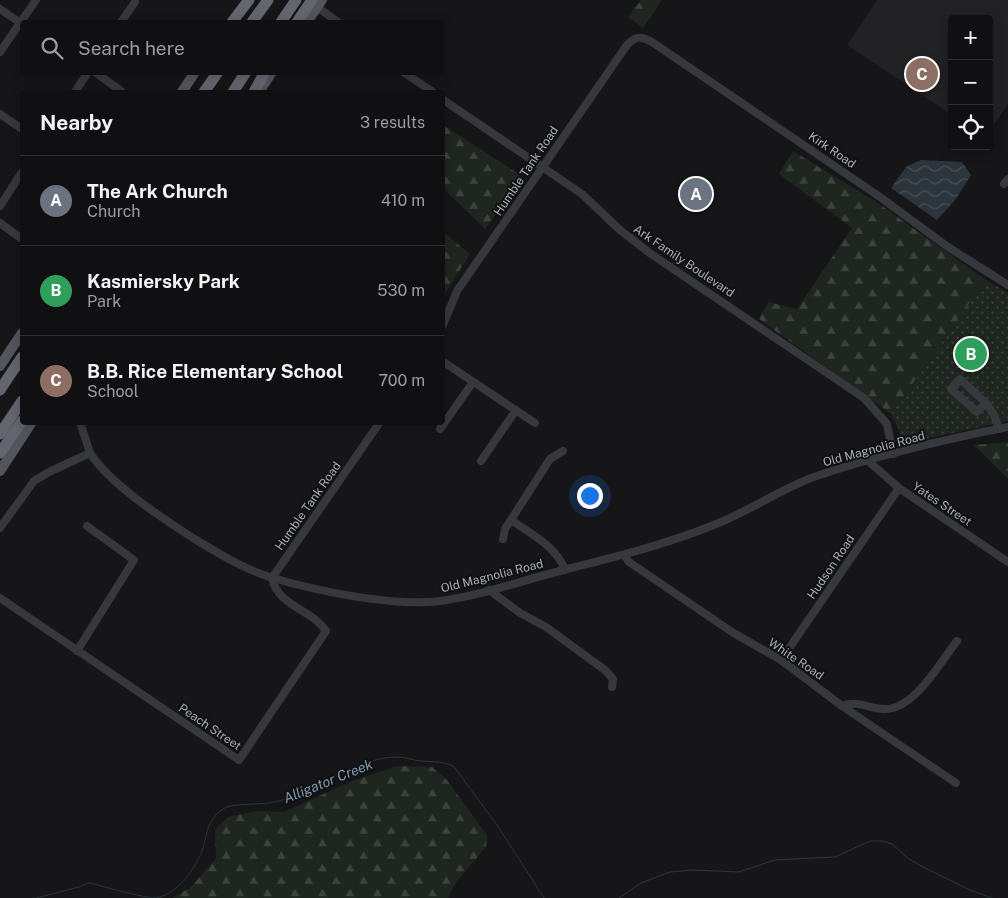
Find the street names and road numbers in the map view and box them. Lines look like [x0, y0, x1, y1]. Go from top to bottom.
street label: Humble Tank Road [491, 124, 561, 218]
street label: Kirk Road [806, 129, 858, 171]
street label: Ark Family Boulevard [631, 222, 737, 300]
street label: Old Magnolia Road [821, 429, 927, 469]
street label: Humble Tank Road [272, 459, 344, 553]
street label: Yates Street [910, 479, 974, 529]
street label: Hudson Road [804, 532, 858, 602]
street label: Old Magnolia Road [439, 556, 545, 596]
street label: White Road [766, 635, 826, 683]
street label: Peach Street [176, 701, 244, 753]

